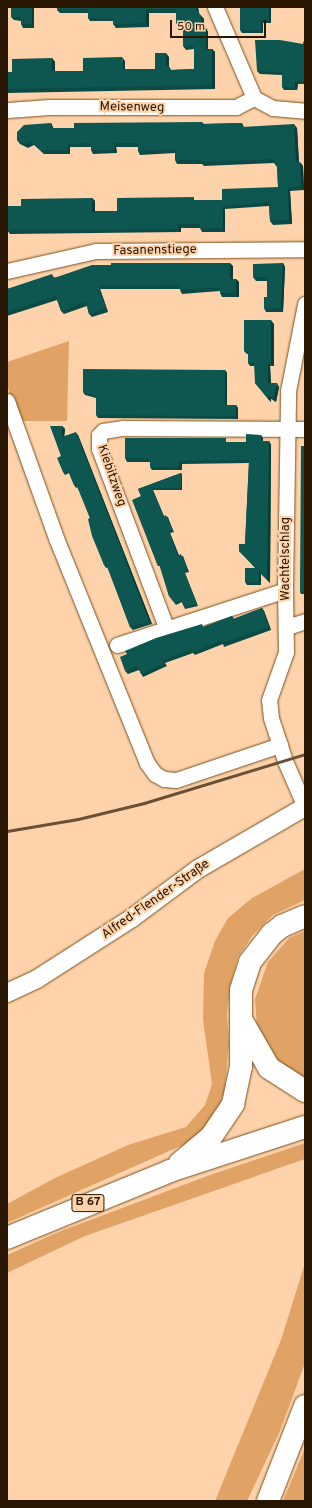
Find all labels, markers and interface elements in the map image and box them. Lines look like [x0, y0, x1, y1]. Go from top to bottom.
scale bar [172, 12, 268, 38]
text: 50 m [177, 19, 205, 35]
street label: Meisenweg [99, 100, 165, 116]
street label: Fasanenstiege [113, 242, 197, 260]
street label: Kiebitzweg [93, 443, 129, 509]
street label: Wachtelschlag [278, 517, 294, 601]
street label: Alfred-Flender-Straße [99, 857, 213, 943]
road number: B 67 [71, 1193, 105, 1213]

